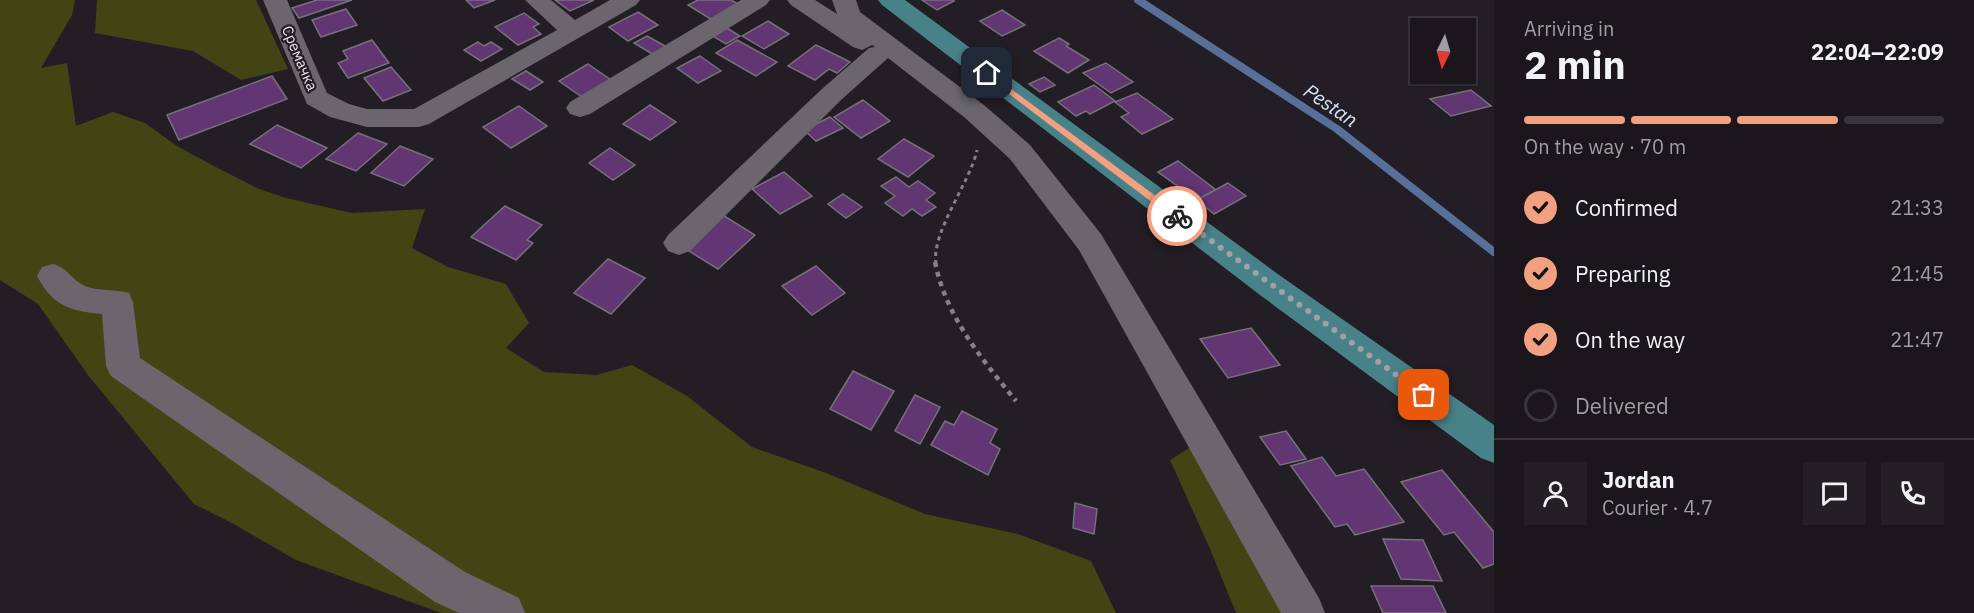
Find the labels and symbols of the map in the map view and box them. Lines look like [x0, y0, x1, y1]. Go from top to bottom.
north arrow [1410, 18, 1476, 84]
street label: Сремачка [278, 23, 322, 93]
pin [961, 47, 1012, 98]
water label: Pestan [1299, 77, 1363, 133]
courier [1147, 186, 1207, 246]
pin [1398, 369, 1449, 420]

